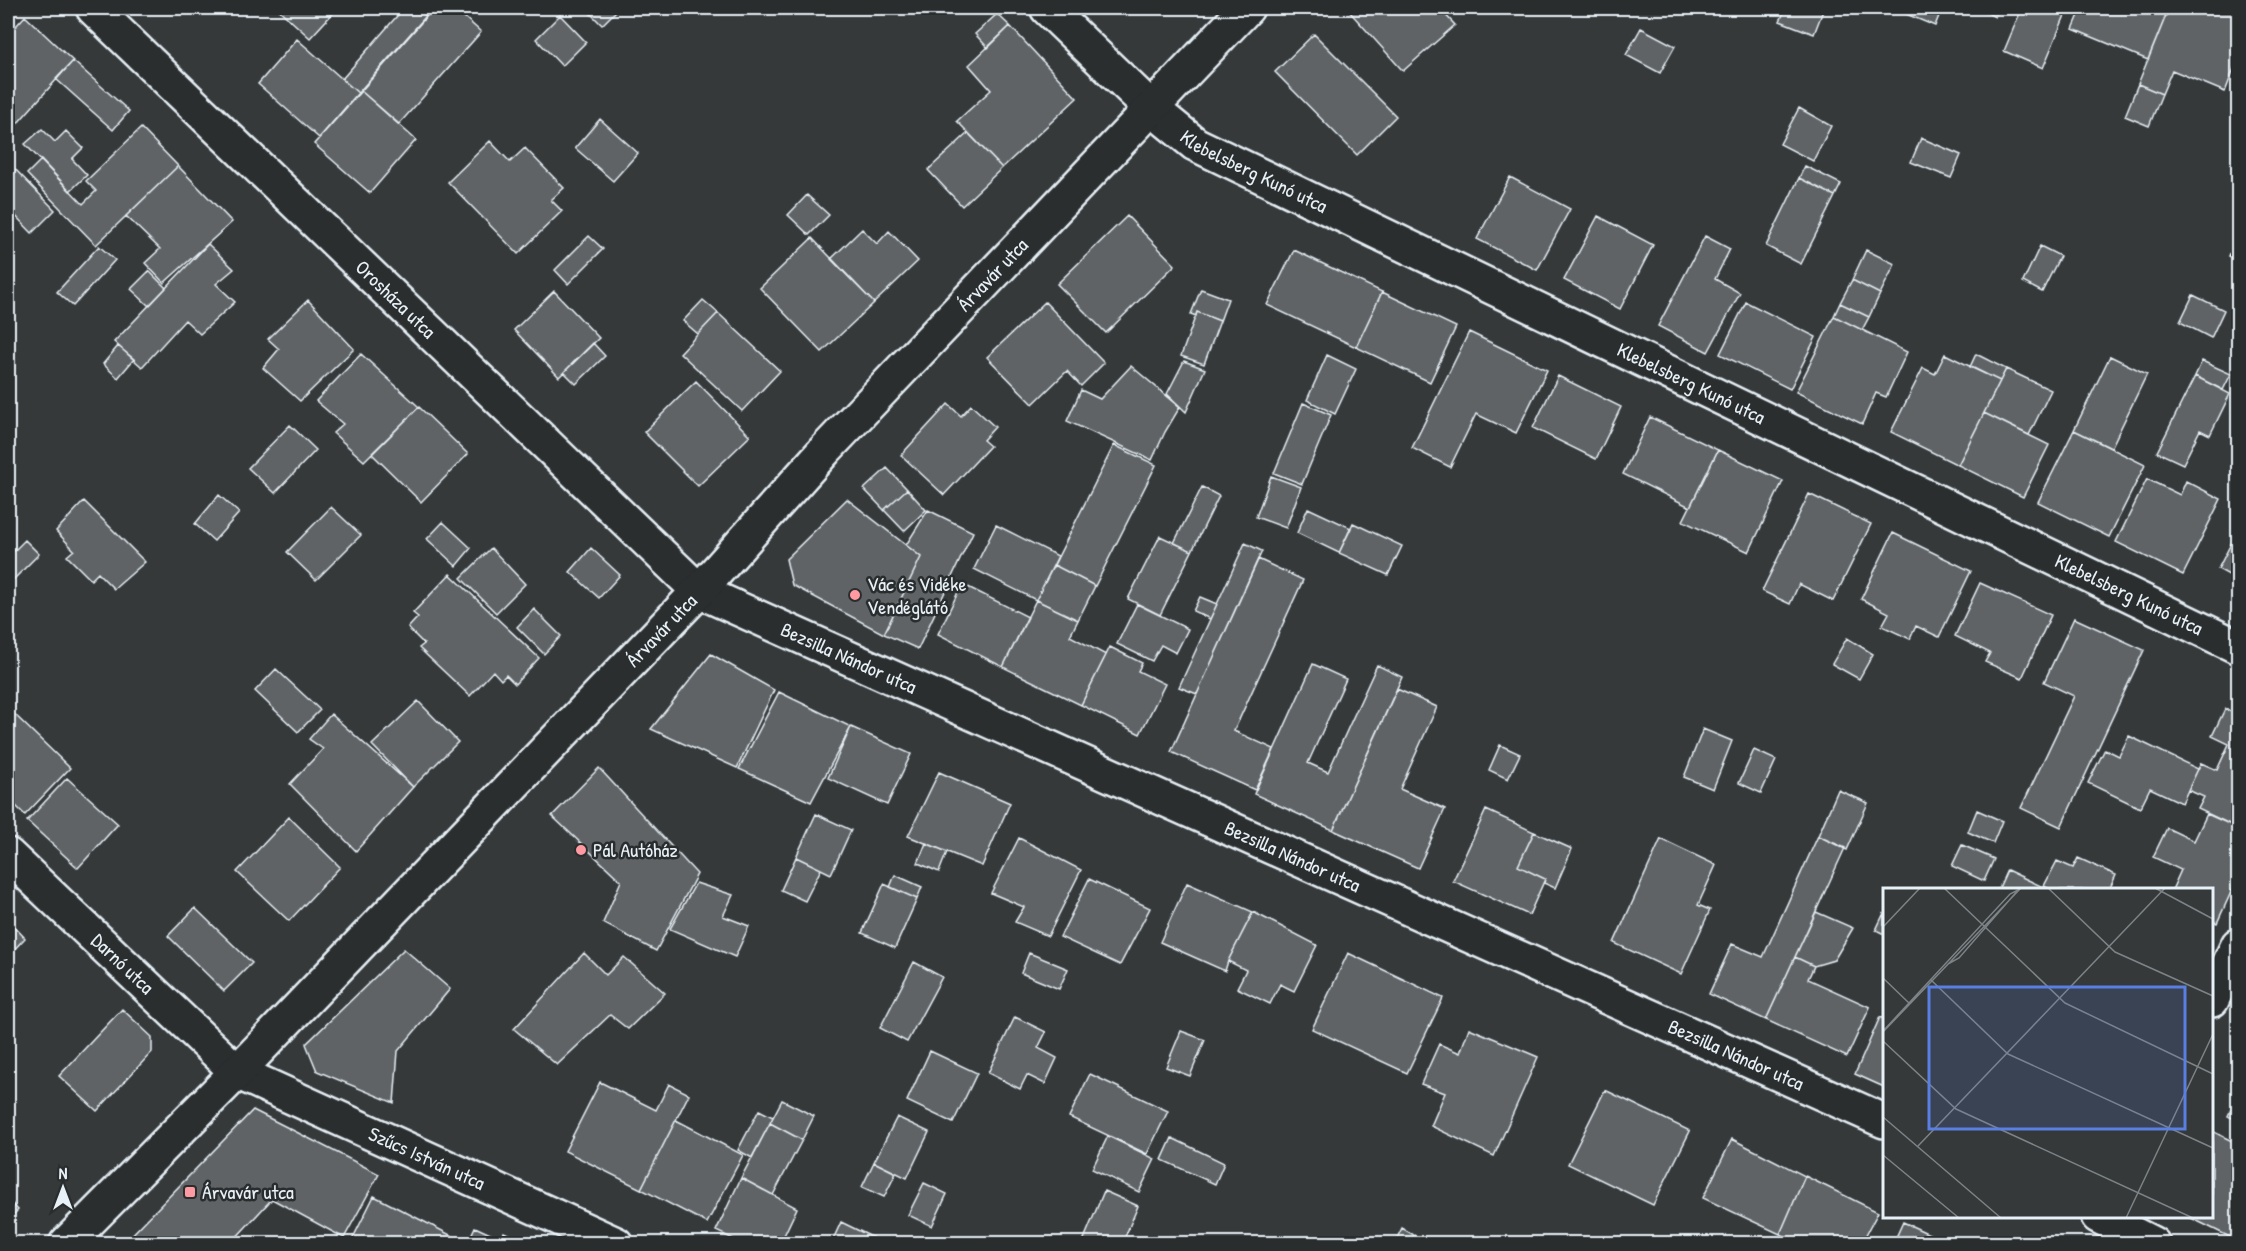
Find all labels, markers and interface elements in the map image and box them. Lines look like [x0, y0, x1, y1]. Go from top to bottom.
street label: Klebelsberg Kunó utca [1175, 123, 1332, 219]
street label: Árvavár utca [951, 232, 1034, 317]
street label: Orosháza utca [350, 254, 442, 344]
street label: Klebelsberg Kunó utca [1613, 336, 1770, 430]
street label: Klebelsberg Kunó utca [2051, 547, 2208, 641]
place label: Vác és Vidéke Vendéglátó [867, 570, 966, 620]
street label: Árvavár utca [619, 587, 703, 672]
marker: Vác és Vidéke Vendéglátó [848, 588, 862, 602]
street label: Bezsilla Nándor utca [777, 615, 921, 700]
street label: Bezsilla Nándor utca [1220, 814, 1365, 898]
place label: Pál Autóház [593, 836, 678, 863]
marker: Pál Autóház [574, 843, 588, 857]
inset map [1883, 888, 2213, 1218]
street label: Darnó utca [86, 927, 160, 1000]
street label: Bezsilla Nándor utca [1664, 1012, 1809, 1097]
street label: Szűcs István utca [365, 1120, 490, 1196]
north arrow [33, 1158, 93, 1218]
text: N [59, 1162, 68, 1184]
place label: Árvavár utca [202, 1178, 294, 1205]
marker: Árvavár utca [183, 1185, 197, 1199]

